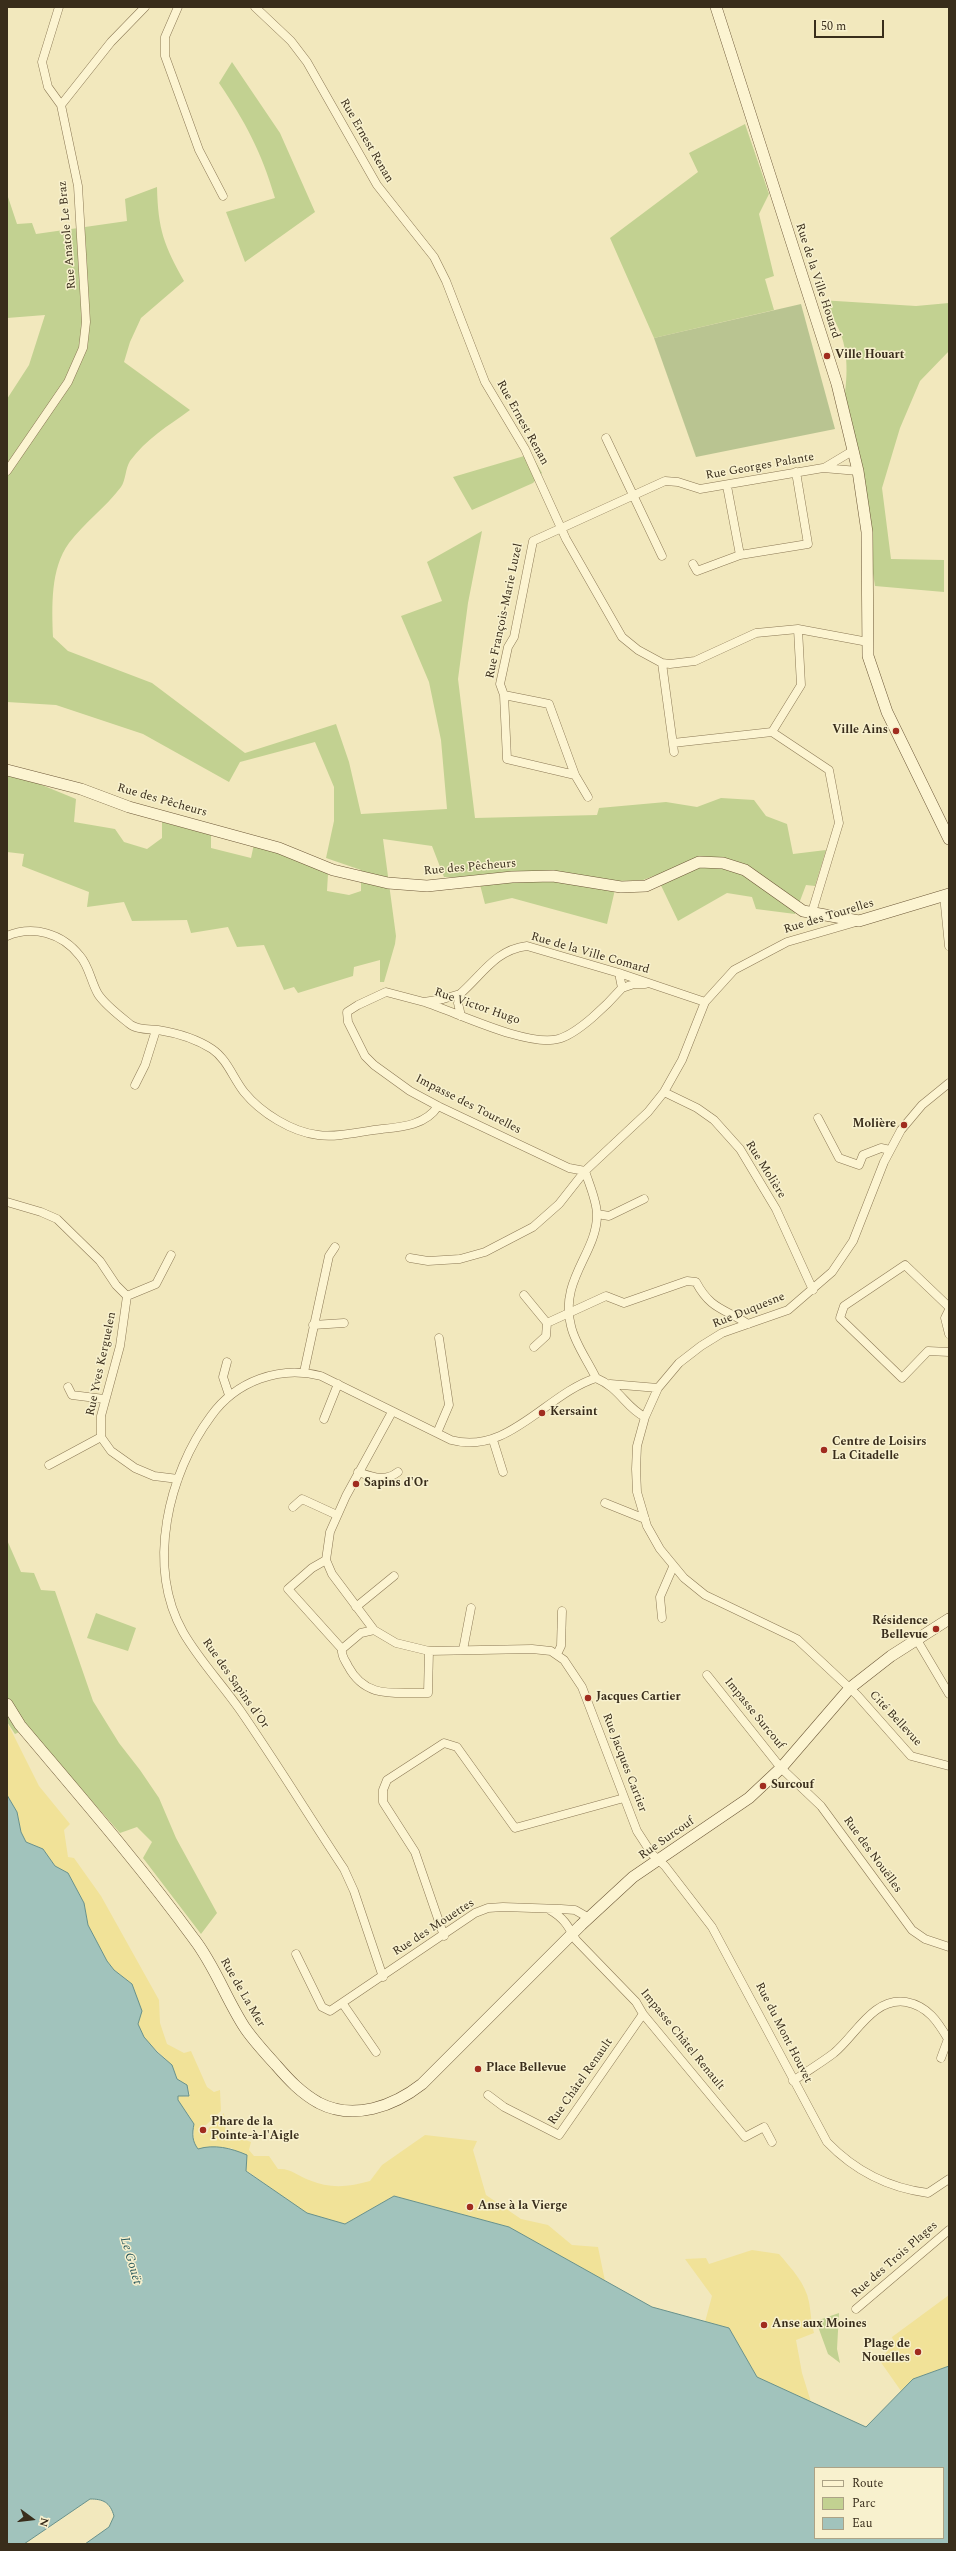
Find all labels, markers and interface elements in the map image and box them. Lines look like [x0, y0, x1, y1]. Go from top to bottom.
scale bar [816, 12, 886, 38]
text: 50 m [821, 17, 846, 36]
street label: Rue Ernest Renan [336, 96, 396, 186]
street label: Rue Anatole Le Braz [56, 180, 80, 290]
street label: Rue de la Ville Houard [792, 222, 842, 340]
place label: Ville Houart [835, 349, 904, 363]
marker: Ville Houart [822, 351, 832, 361]
street label: Rue Ernest Renan [493, 378, 551, 468]
street label: Rue Georges Palante [705, 450, 815, 484]
street label: Rue François-Marie Luzel [484, 542, 526, 680]
place label: Ville Ains [832, 724, 888, 738]
marker: Ville Ains [891, 726, 901, 736]
street label: Rue des Pêcheurs [116, 781, 208, 821]
street label: Rue des Pêcheurs [423, 857, 517, 879]
street label: Rue des Tourelles [782, 896, 876, 938]
street label: Rue de la Ville Comard [529, 930, 651, 978]
street label: Rue Victor Hugo [432, 986, 522, 1028]
street label: Impasse des Tourelles [413, 1072, 523, 1138]
place label: Molière [853, 1118, 896, 1132]
marker: Molière [899, 1120, 909, 1130]
street label: Rue Molière [742, 1139, 788, 1201]
street label: Rue Duquesne [711, 1290, 787, 1332]
street label: Rue Yves Kerguelen [84, 1311, 120, 1417]
place label: Kersaint [550, 1406, 598, 1420]
marker: Kersaint [537, 1408, 547, 1418]
place label: Centre de Loisirs La Citadelle [832, 1436, 927, 1464]
marker: Centre de Loisirs La Citadelle [819, 1445, 829, 1455]
place label: Sapins d'Or [364, 1477, 428, 1491]
marker: Sapins d'Or [351, 1479, 361, 1489]
place label: Résidence Bellevue [872, 1615, 928, 1643]
marker: Résidence Bellevue [931, 1624, 941, 1634]
street label: Rue des Sapins d'Or [199, 1636, 271, 1732]
street label: Impasse Surcouf [721, 1675, 787, 1753]
street label: Cité Bellevue [866, 1688, 924, 1750]
place label: Jacques Cartier [596, 1691, 681, 1705]
marker: Jacques Cartier [583, 1693, 593, 1703]
street label: Rue Jacques Cartier [599, 1712, 649, 1814]
place label: Surcouf [771, 1779, 814, 1793]
marker: Surcouf [758, 1781, 768, 1791]
street label: Rue des Nouëlles [839, 1814, 905, 1896]
street label: Rue Surcouf [636, 1815, 698, 1863]
street label: Rue des Mouettes [391, 1896, 477, 1960]
street label: Rue de La Mer [216, 1956, 268, 2030]
street label: Rue du Mont Houvet [751, 1980, 815, 2086]
street label: Impasse Châtel Renault [637, 1987, 727, 2093]
street label: Rue Châtel Renault [546, 2036, 616, 2128]
place label: Place Bellevue [486, 2062, 566, 2076]
marker: Place Bellevue [473, 2064, 483, 2074]
place label: Phare de la Pointe-à-l'Aigle [211, 2116, 299, 2144]
marker: Phare de la Pointe-à-l'Aigle [198, 2125, 208, 2135]
place label: Anse à la Vierge [478, 2200, 568, 2214]
marker: Anse à la Vierge [465, 2202, 475, 2212]
street label: Rue des Trois Plages [849, 2219, 941, 2301]
water label: Le Gouët [116, 2235, 144, 2287]
place label: Anse aux Moines [772, 2318, 867, 2332]
marker: Anse aux Moines [759, 2320, 769, 2330]
place label: Plage de Nouelles [862, 2338, 910, 2366]
marker: Plage de Nouelles [913, 2347, 923, 2357]
legend [814, 2467, 944, 2539]
text: Route [852, 2474, 883, 2493]
text: Parc [852, 2494, 876, 2513]
north arrow [12, 2499, 52, 2539]
text: Eau [852, 2514, 872, 2533]
text: N [35, 2516, 53, 2529]

